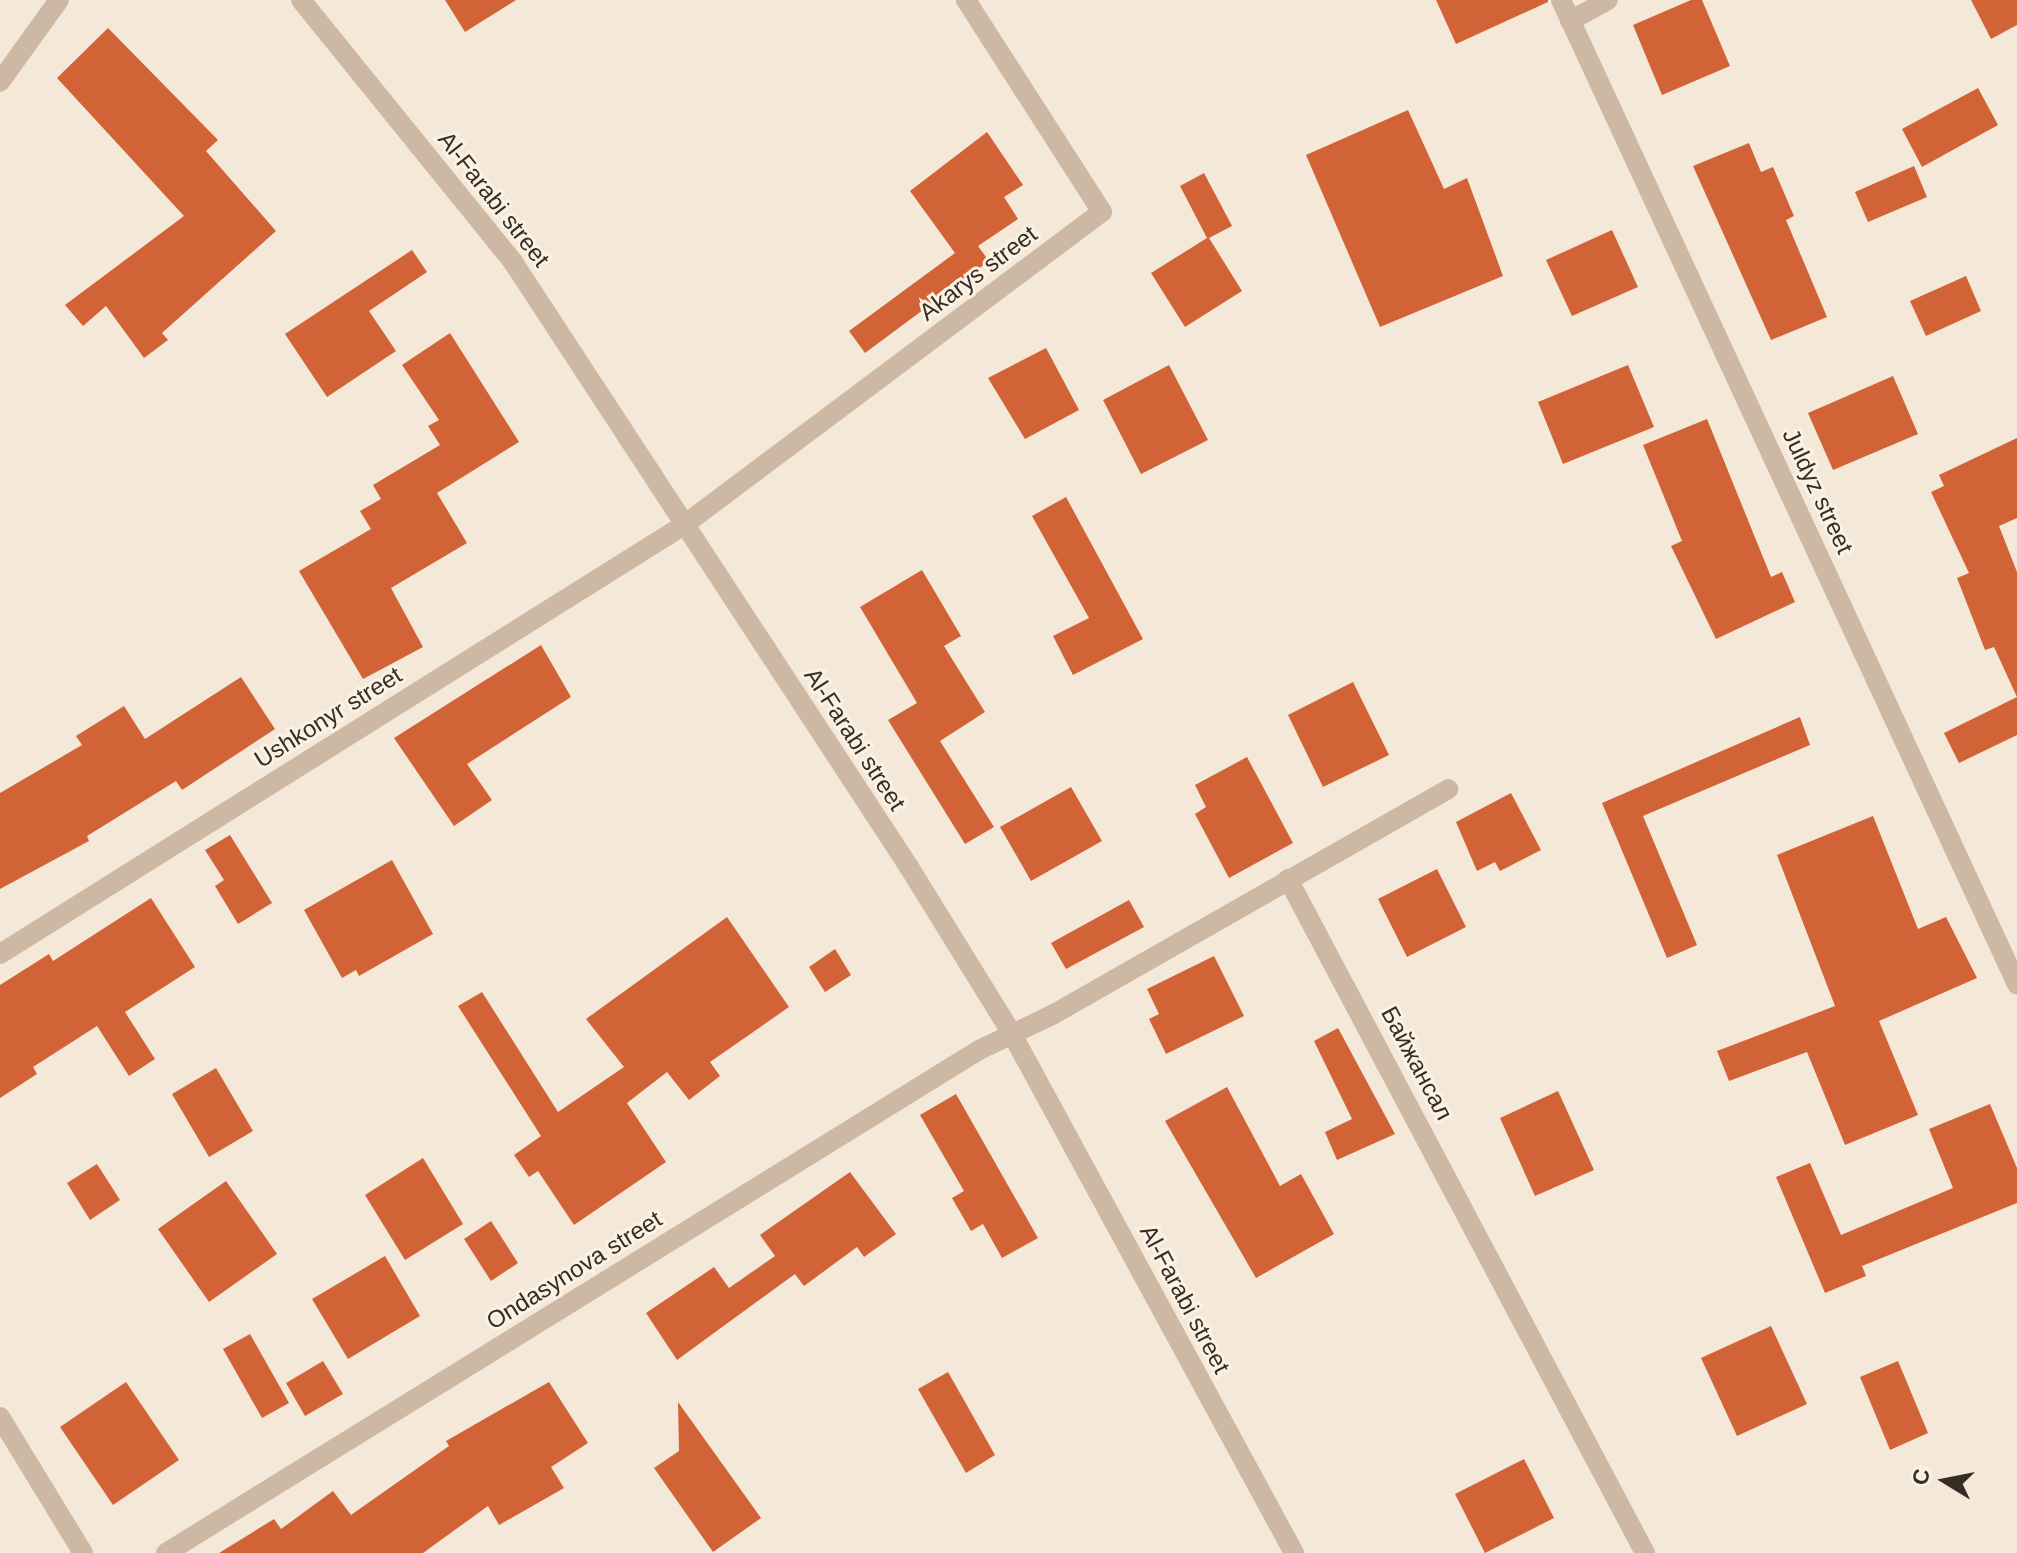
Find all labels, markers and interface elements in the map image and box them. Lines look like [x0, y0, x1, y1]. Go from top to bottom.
street label: Al-Farabi street [432, 125, 556, 273]
street label: Akarys street [913, 219, 1043, 327]
street label: Juldyz street [1776, 424, 1860, 558]
street label: Ushkonyr street [249, 660, 407, 774]
street label: Al-Farabi street [798, 662, 912, 816]
street label: Байжансал [1375, 1001, 1459, 1125]
street label: Ondasynova street [481, 1204, 667, 1336]
street label: Al-Farabi street [1134, 1220, 1236, 1378]
north arrow [1905, 1441, 1985, 1521]
text: С [1907, 1467, 1935, 1487]

